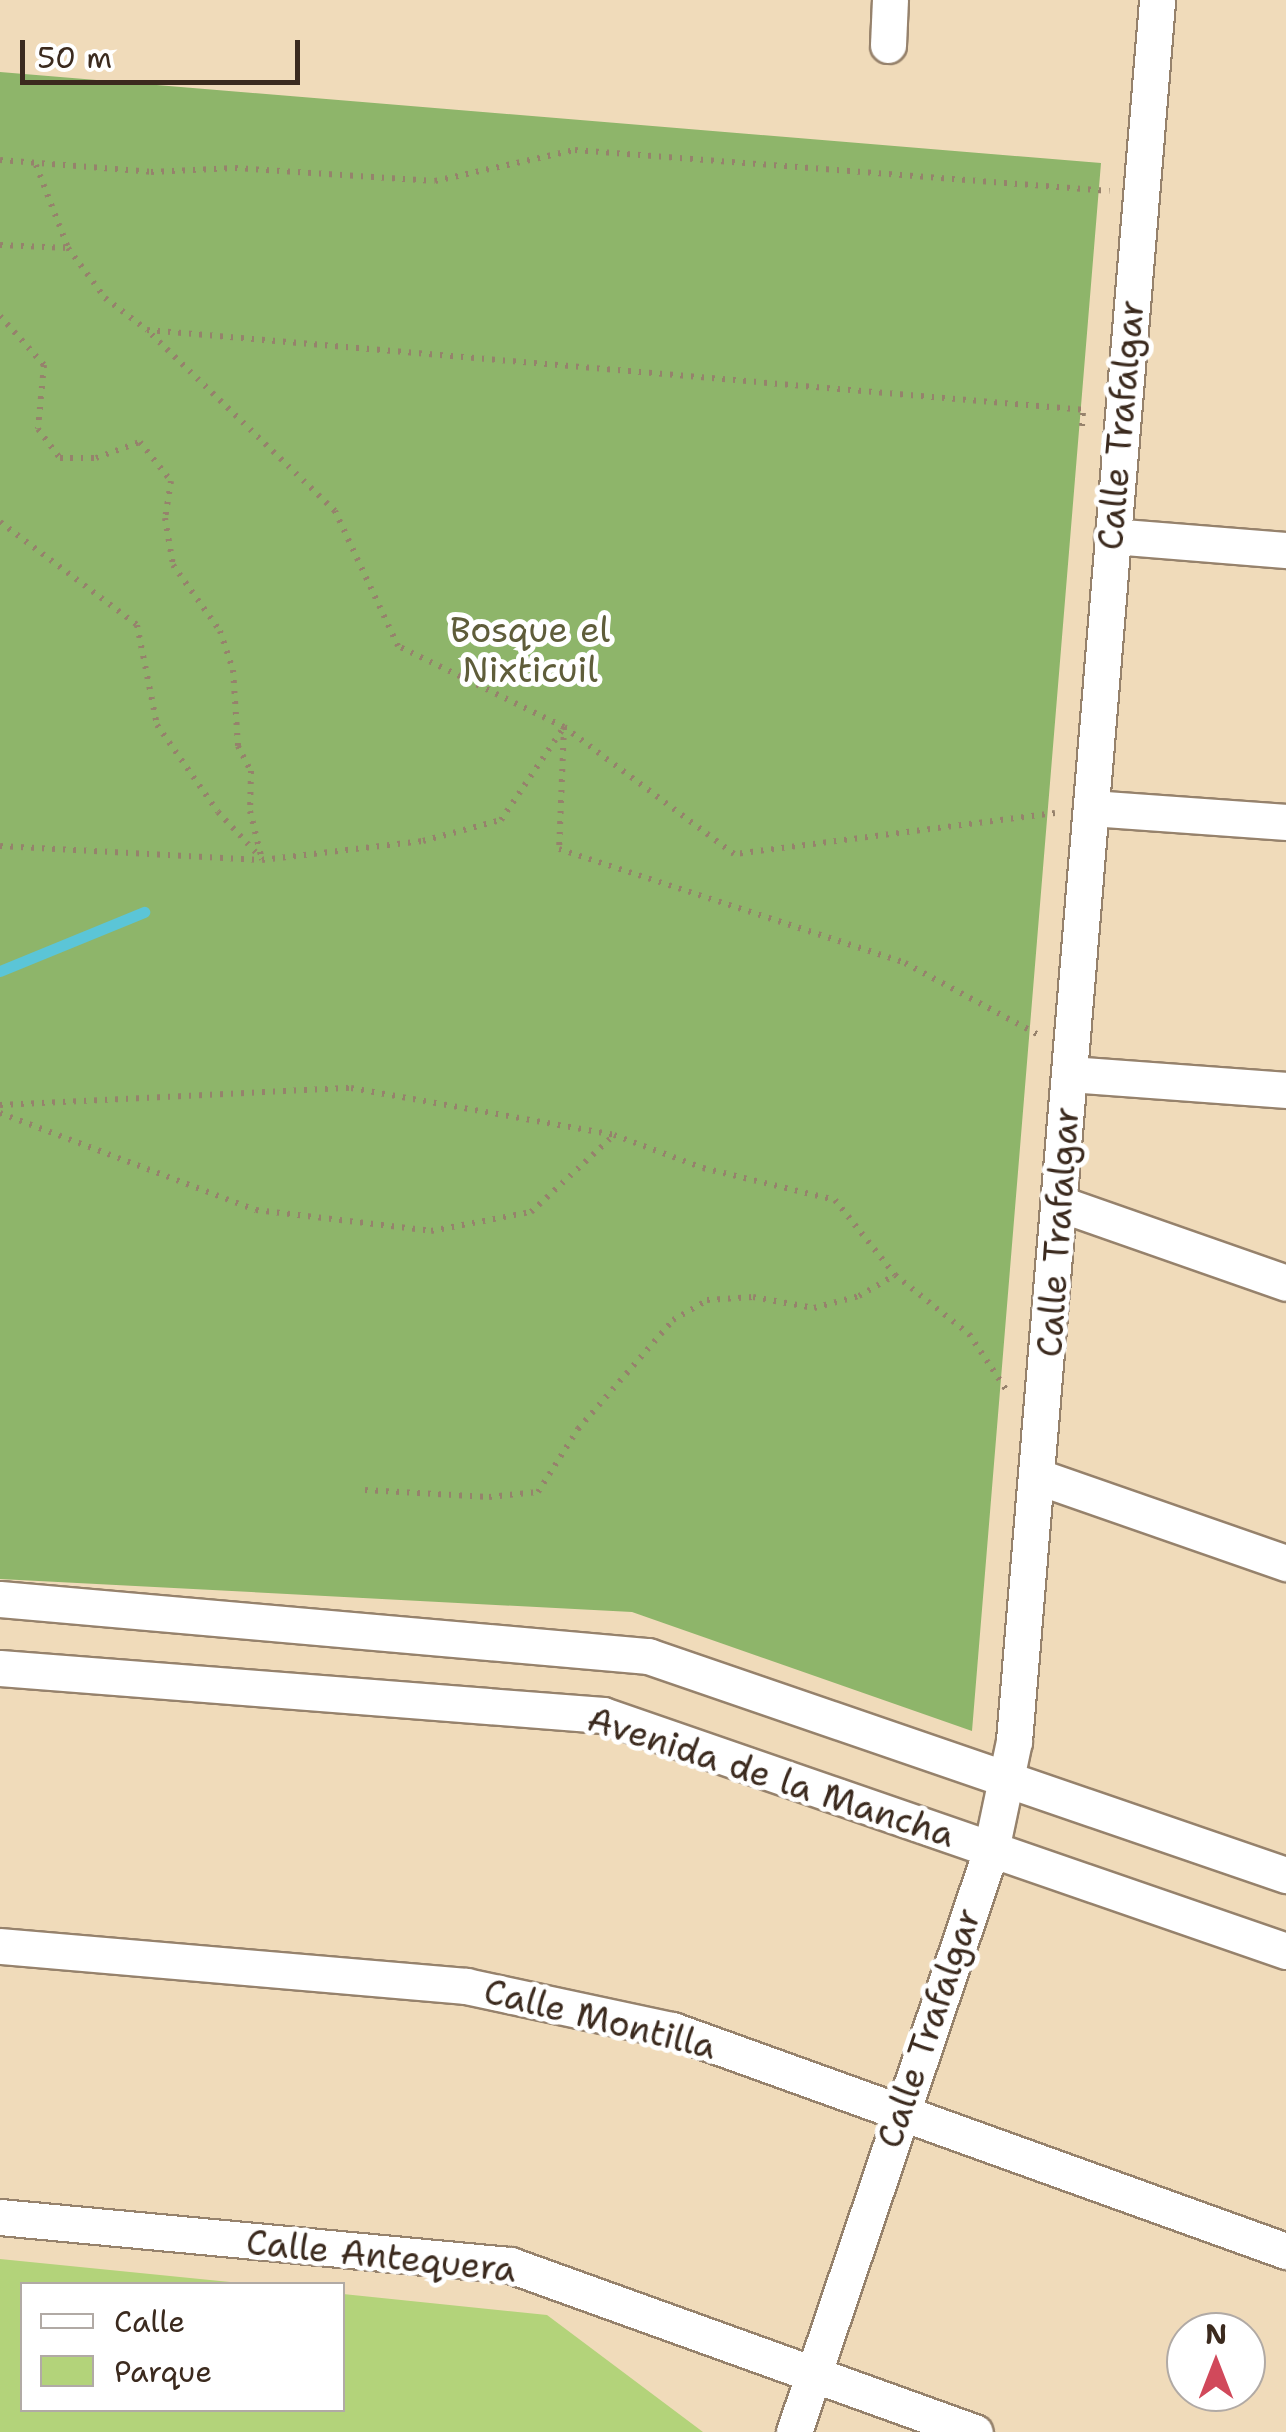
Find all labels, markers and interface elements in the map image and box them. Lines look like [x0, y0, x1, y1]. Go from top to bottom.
scale bar [25, 20, 305, 82]
text: 50 m [37, 37, 112, 78]
street label: Calle Trafalgar [1089, 298, 1153, 552]
park label: Bosque el Nixticuil [450, 609, 610, 691]
street label: Calle Trafalgar [1028, 1105, 1088, 1359]
street label: Avenida de la Mancha [582, 1698, 960, 1856]
street label: Calle Trafalgar [868, 1902, 990, 2154]
street label: Calle Montilla [480, 1970, 720, 2068]
street label: Calle Antequera [244, 2221, 518, 2291]
legend [20, 2282, 345, 2412]
text: Calle [114, 2301, 185, 2342]
north arrow [1166, 2312, 1266, 2412]
text: N [1205, 2315, 1227, 2353]
text: Parque [114, 2351, 212, 2392]

